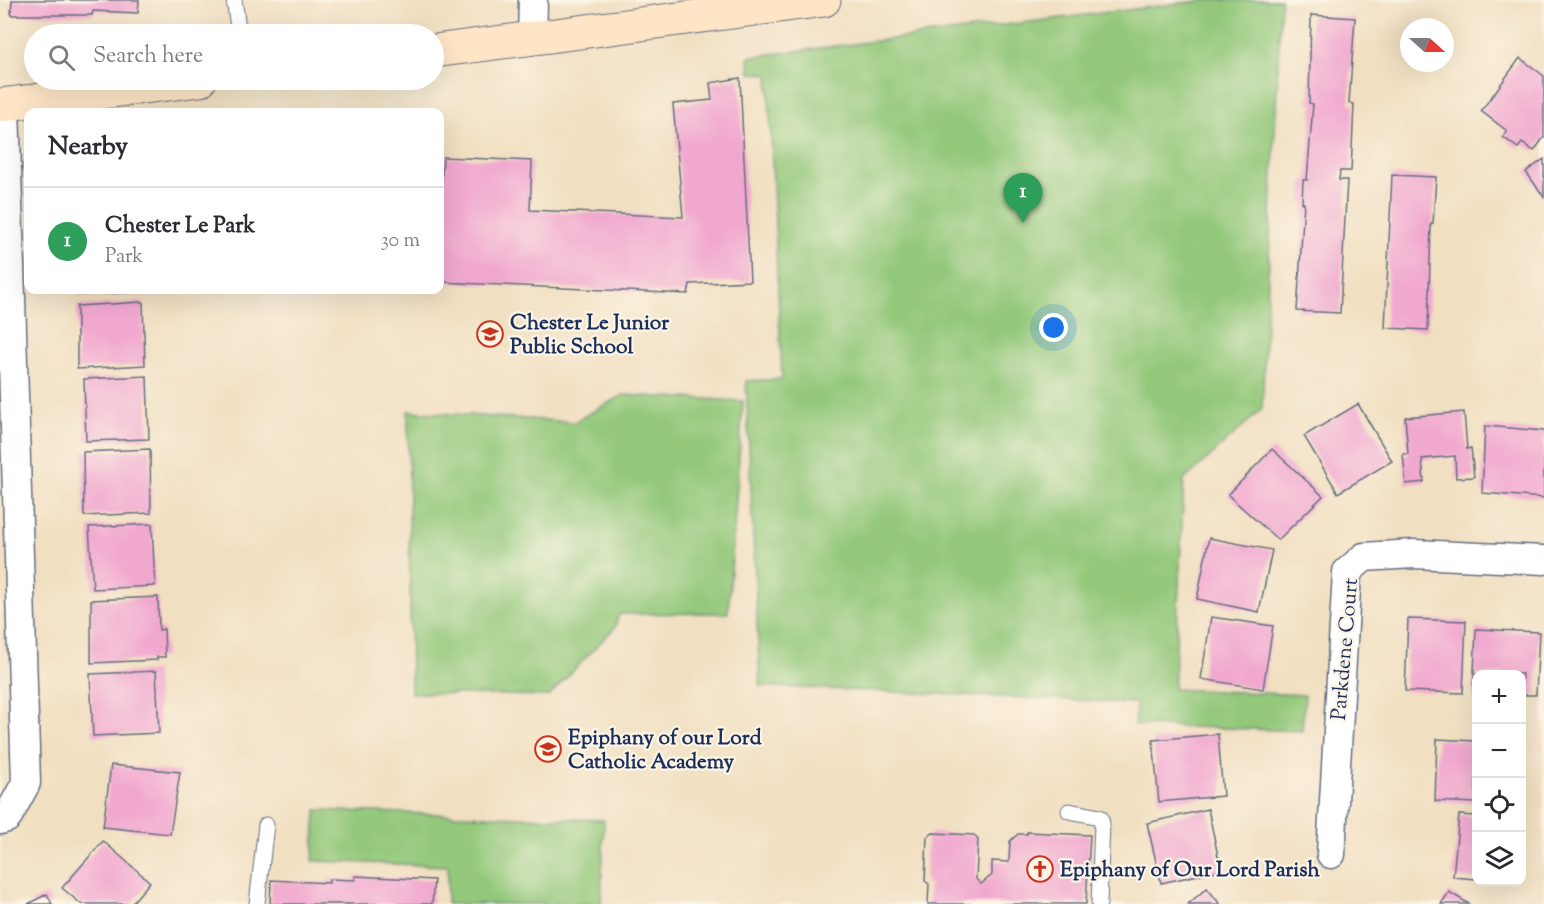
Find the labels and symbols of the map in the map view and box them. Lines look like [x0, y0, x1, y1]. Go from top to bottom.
north arrow [1400, 18, 1454, 72]
pin: 1 [1004, 174, 1042, 223]
place label: Chester Le Junior Public School [510, 309, 669, 363]
your location [1039, 313, 1068, 342]
school or university icon: Chester Le Junior Public School [475, 319, 505, 349]
street label: Parkdene Court [1325, 577, 1367, 722]
place label: Epiphany of our Lord Catholic Academy [568, 724, 762, 778]
school or university icon: Epiphany of our Lord Catholic Academy [533, 734, 563, 764]
church icon: Epiphany of Our Lord Parish [1025, 854, 1055, 884]
place label: Epiphany of Our Lord Parish [1060, 856, 1320, 886]

